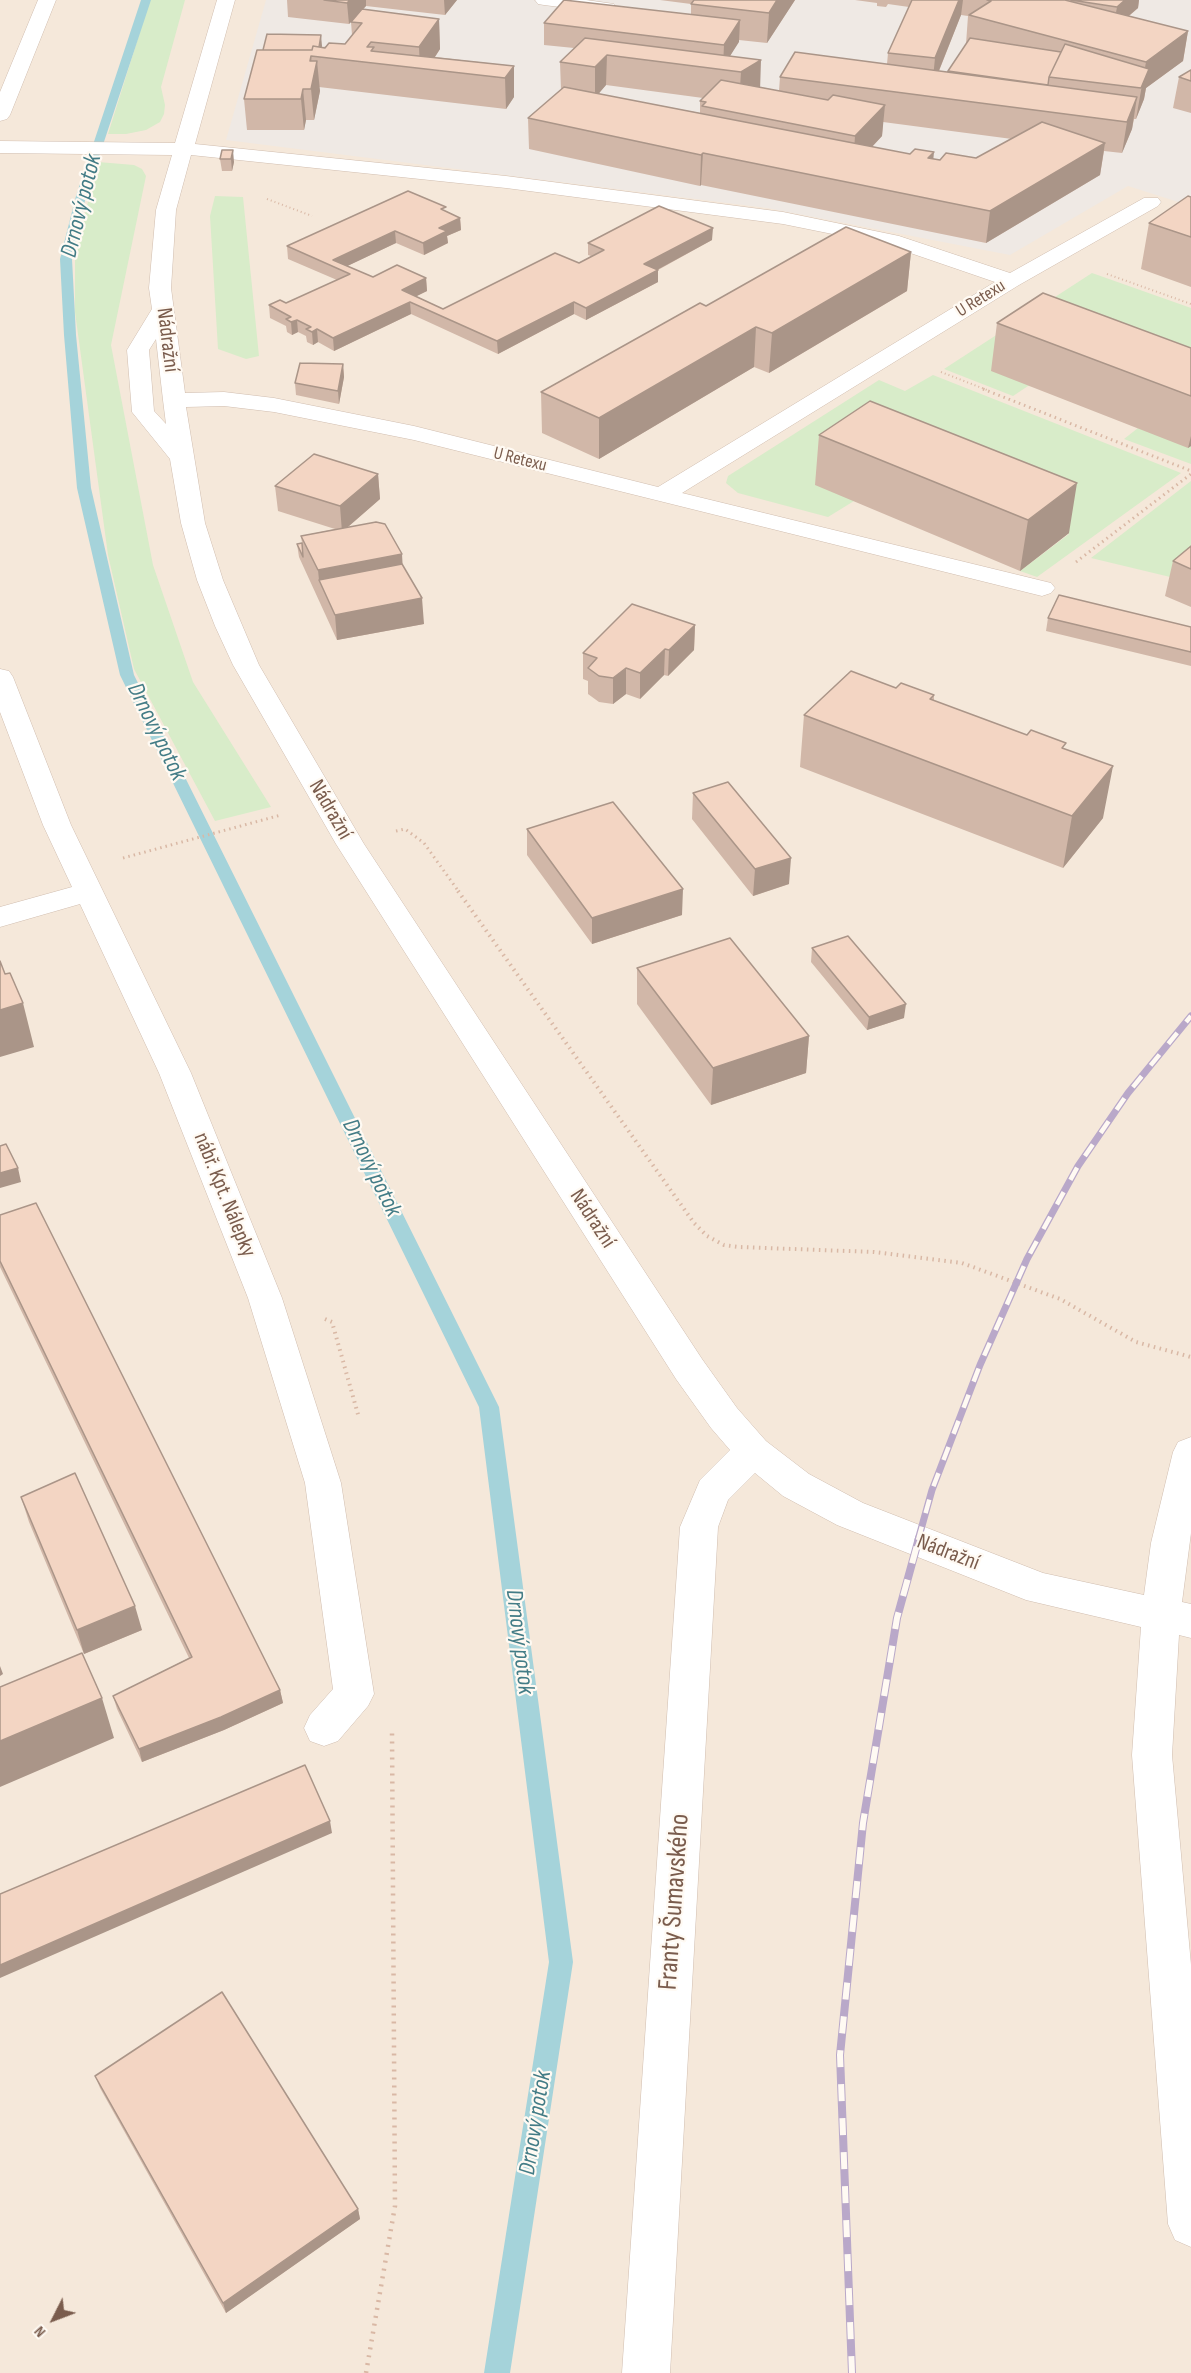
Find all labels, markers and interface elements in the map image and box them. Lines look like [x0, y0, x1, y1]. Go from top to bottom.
water label: Drnový potok [55, 152, 109, 260]
street label: U Retexu [953, 276, 1009, 322]
street label: Nádražní [150, 306, 184, 374]
street label: U Retexu [491, 443, 549, 477]
water label: Drnový potok [120, 678, 192, 786]
street label: Nádražní [302, 775, 358, 845]
water label: Drnový potok [335, 1114, 407, 1222]
street label: nábř. Kpt. Nálepky [187, 1129, 261, 1261]
street label: Nádražní [563, 1185, 621, 1253]
street label: Nádražní [913, 1529, 983, 1577]
water label: Drnový potok [498, 1588, 540, 1696]
street label: Franty Šumavského [653, 1813, 697, 1991]
water label: Drnový potok [514, 2069, 558, 2177]
north arrow [24, 2289, 84, 2349]
text: N [30, 2322, 50, 2341]

